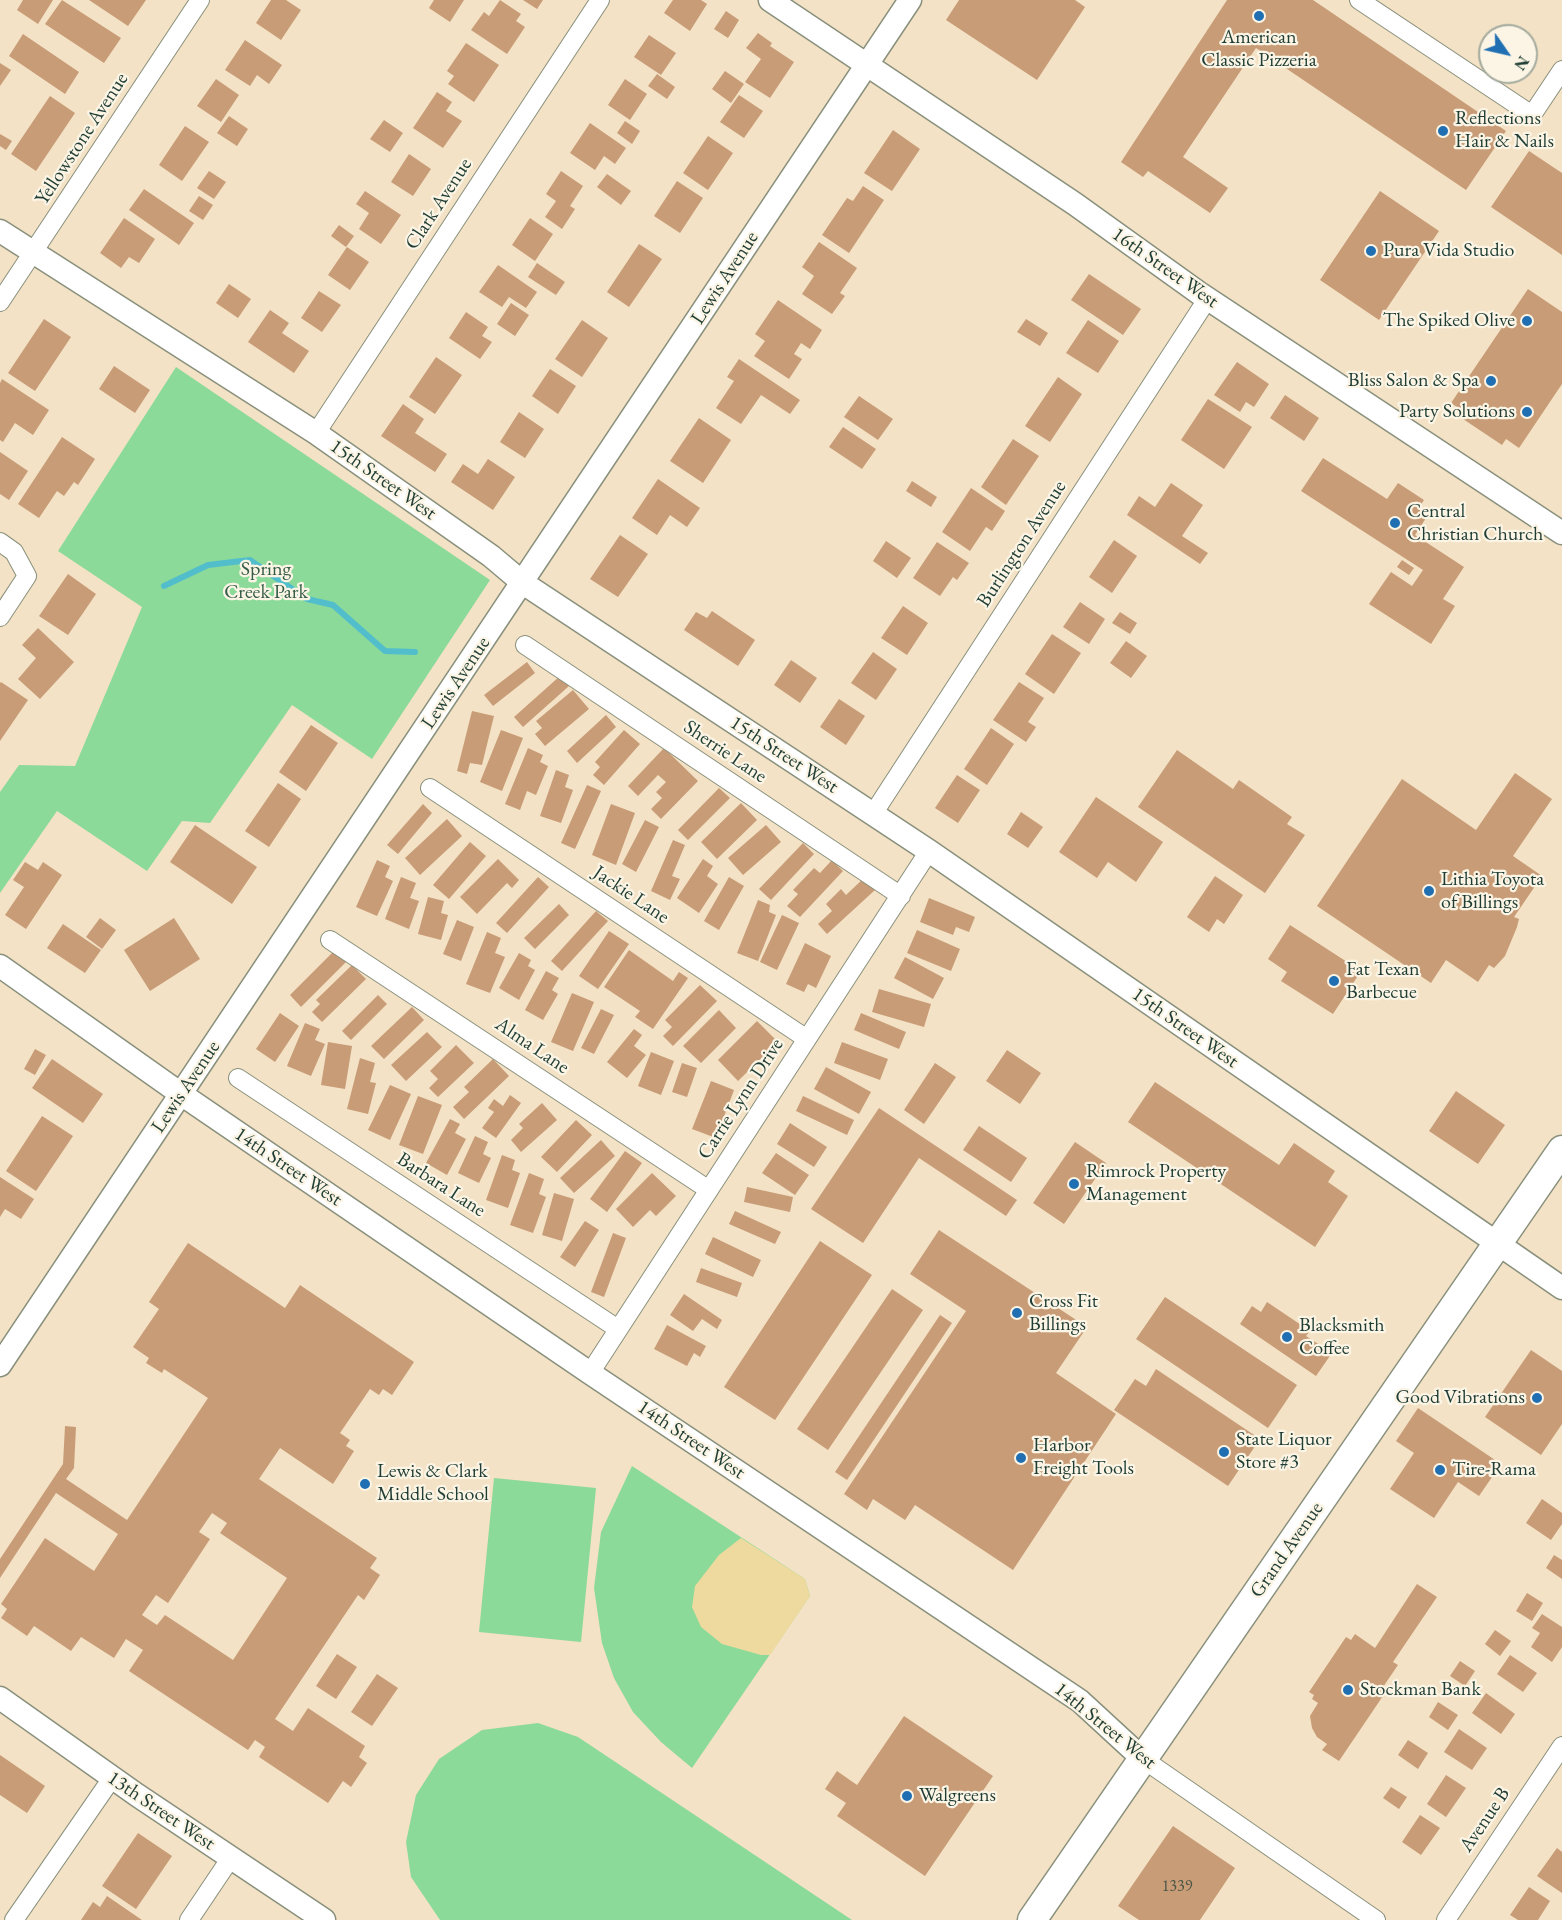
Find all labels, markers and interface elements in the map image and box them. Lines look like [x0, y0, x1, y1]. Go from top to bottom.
marker: American Classic Pizzeria [1252, 9, 1266, 23]
north arrow [1478, 24, 1538, 84]
place label: American Classic Pizzeria [1201, 26, 1317, 73]
text: N [1509, 52, 1534, 74]
street label: Yellowstone Avenue [30, 68, 134, 210]
place label: Reflections Hair & Nails [1455, 107, 1554, 154]
marker: Reflections Hair & Nails [1436, 124, 1450, 138]
street label: Clark Avenue [400, 154, 478, 254]
street label: 16th Street West [1107, 222, 1223, 314]
street label: Lewis Avenue [686, 227, 764, 329]
place label: Pura Vida Studio [1383, 239, 1514, 263]
marker: Pura Vida Studio [1364, 244, 1378, 258]
place label: The Spiked Olive [1383, 309, 1515, 333]
marker: The Spiked Olive [1520, 314, 1534, 328]
place label: Bliss Salon & Spa [1348, 369, 1479, 393]
marker: Bliss Salon & Spa [1484, 374, 1498, 388]
place label: Party Solutions [1399, 400, 1515, 424]
marker: Party Solutions [1520, 405, 1534, 419]
street label: 15th Street West [325, 434, 441, 526]
street label: Burlington Avenue [972, 476, 1072, 612]
place label: Central Christian Church [1407, 500, 1543, 547]
marker: Central Christian Church [1388, 516, 1402, 530]
park label: Spring Creek Park [224, 558, 308, 605]
street label: Lewis Avenue [416, 632, 496, 734]
street label: 15th Street West [725, 711, 843, 799]
street label: Sherrie Lane [679, 715, 771, 789]
street label: Jackie Lane [588, 861, 674, 929]
place label: Lithia Toyota of Billings [1441, 868, 1544, 915]
marker: Lithia Toyota of Billings [1422, 884, 1436, 898]
place label: Fat Texan Barbecue [1346, 958, 1420, 1005]
marker: Fat Texan Barbecue [1327, 974, 1341, 988]
street label: 15th Street West [1127, 982, 1243, 1074]
street label: Alma Lane [490, 1013, 574, 1079]
street label: Carrie Lynn Drive [693, 1034, 789, 1164]
street label: Lewis Avenue [146, 1036, 226, 1138]
street label: 14th Street West [230, 1122, 346, 1212]
street label: Barbara Lane [392, 1147, 490, 1223]
place label: Rimrock Property Management [1086, 1160, 1226, 1207]
marker: Rimrock Property Management [1067, 1177, 1081, 1191]
place label: Cross Fit Billings [1029, 1290, 1098, 1337]
marker: Cross Fit Billings [1010, 1306, 1024, 1320]
place label: Blacksmith Coffee [1299, 1314, 1385, 1361]
marker: Blacksmith Coffee [1280, 1330, 1294, 1344]
place label: Good Vibrations [1396, 1386, 1525, 1410]
marker: Good Vibrations [1530, 1391, 1544, 1405]
street label: 14th Street West [633, 1395, 749, 1485]
place label: State Liquor Store #3 [1236, 1428, 1332, 1475]
place label: Harbor Freight Tools [1033, 1434, 1134, 1481]
marker: State Liquor Store #3 [1217, 1445, 1231, 1459]
marker: Harbor Freight Tools [1014, 1451, 1028, 1465]
place label: Tire-Rama [1452, 1458, 1536, 1482]
place label: Lewis & Clark Middle School [377, 1460, 489, 1507]
marker: Tire-Rama [1433, 1463, 1447, 1477]
marker: Lewis & Clark Middle School [358, 1477, 372, 1491]
street label: Grand Avenue [1245, 1498, 1329, 1602]
street label: 14th Street West [1049, 1677, 1161, 1775]
place label: Stockman Bank [1360, 1678, 1481, 1702]
marker: Stockman Bank [1341, 1683, 1355, 1697]
street label: 13th Street West [103, 1766, 219, 1856]
street label: Avenue B [1455, 1783, 1515, 1857]
place label: Walgreens [919, 1784, 996, 1808]
marker: Walgreens [900, 1789, 914, 1803]
house number: 1339 [1162, 1877, 1192, 1897]

